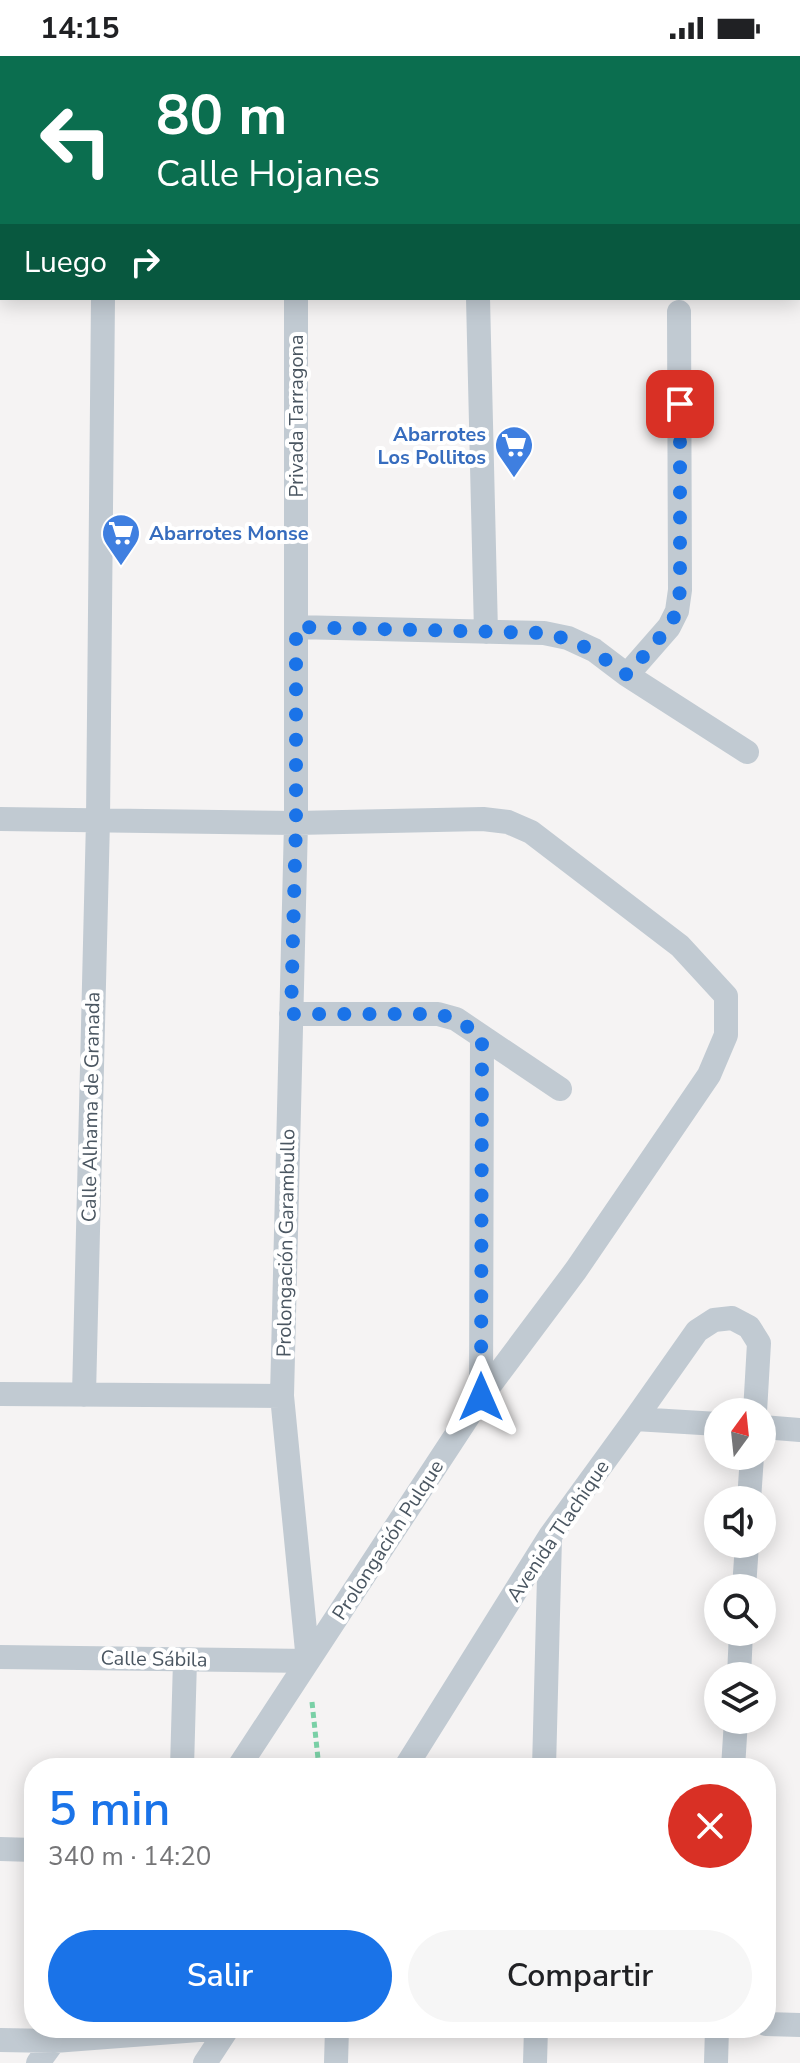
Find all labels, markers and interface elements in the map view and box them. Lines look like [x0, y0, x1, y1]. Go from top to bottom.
text: 14:15 [40, 8, 119, 49]
text: 80 m [156, 77, 287, 154]
icon: left [24, 88, 128, 192]
text: Calle Hojanes [156, 150, 380, 199]
icon: right [123, 240, 167, 284]
text: Luego [24, 242, 107, 283]
street label: Privada Tarragona [283, 334, 310, 498]
pin [646, 370, 714, 438]
icon: arrive [658, 382, 702, 426]
place label: Abarrotes Los Pollitos [377, 421, 486, 471]
supermarket icon: Abarrotes Los Pollitos [493, 424, 535, 479]
supermarket icon: Abarrotes Monse [100, 512, 142, 567]
place label: Abarrotes Monse [149, 520, 309, 547]
street label: Calle Alhama de Granada [75, 992, 107, 1222]
street label: Prolongación Garambullo [271, 1129, 301, 1357]
position arrow [439, 1355, 523, 1439]
north arrow [704, 1398, 776, 1470]
map controls [704, 1398, 776, 1734]
street label: Prolongación Pulque [326, 1455, 450, 1625]
street label: Avenida Tlachique [501, 1455, 615, 1607]
button: sound [704, 1486, 776, 1558]
button: search [704, 1574, 776, 1646]
street label: Calle Sábila [100, 1645, 208, 1673]
button: layers [704, 1662, 776, 1734]
text: 5 min [48, 1776, 170, 1842]
button: close [668, 1784, 752, 1868]
text: 340 m · 14:20 [48, 1839, 211, 1874]
button: Salir [48, 1930, 392, 2022]
button: Compartir [408, 1930, 752, 2022]

